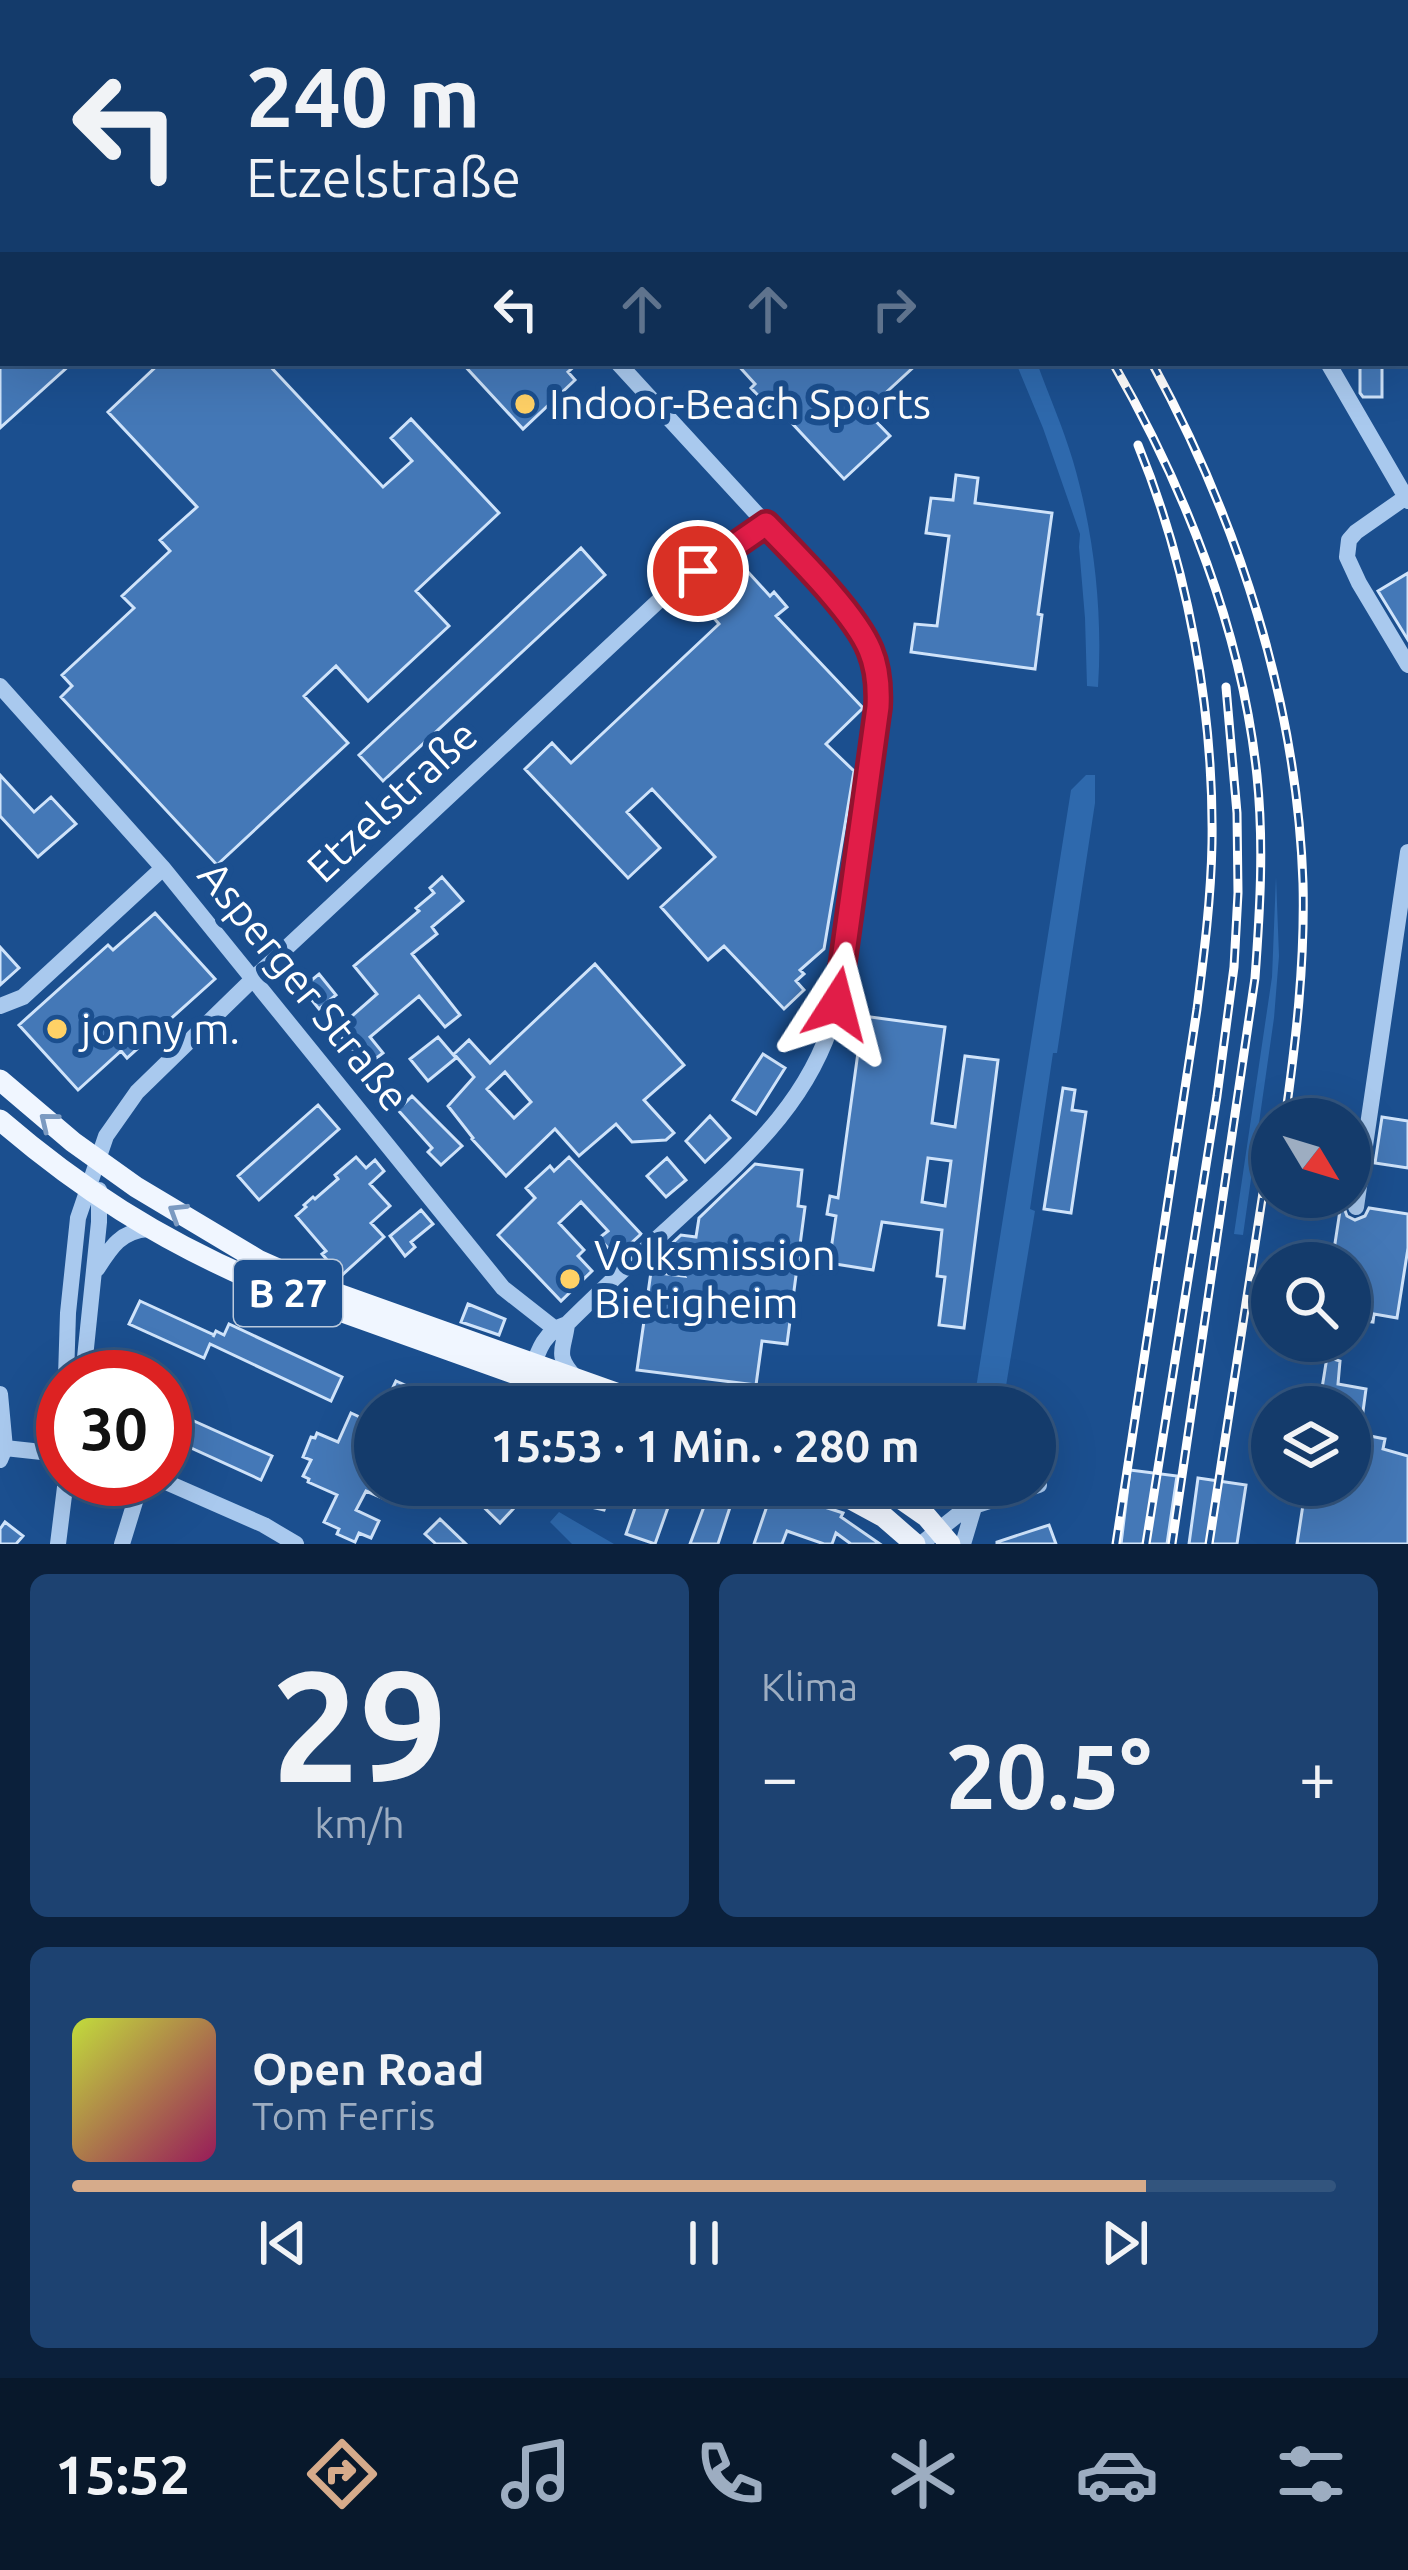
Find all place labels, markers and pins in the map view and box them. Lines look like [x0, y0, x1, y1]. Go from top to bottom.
place label: Indoor-Beach Sports [549, 380, 931, 427]
marker: Indoor-Beach Sports [512, 391, 538, 417]
pin [647, 520, 749, 622]
place label: jonny m. [78, 1005, 240, 1052]
marker: jonny m. [44, 1016, 70, 1042]
place label: Volksmission Bietigheim [594, 1231, 836, 1326]
marker: Volksmission Bietigheim [557, 1266, 583, 1292]

